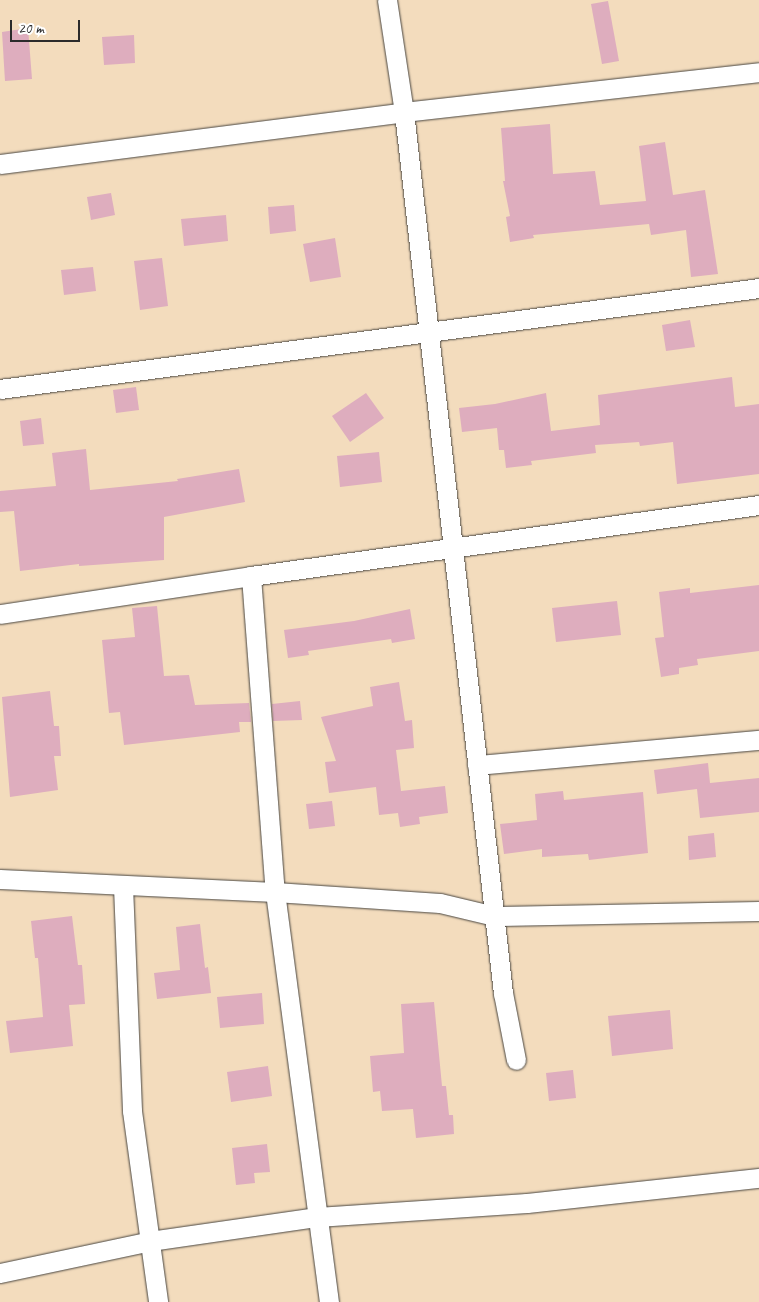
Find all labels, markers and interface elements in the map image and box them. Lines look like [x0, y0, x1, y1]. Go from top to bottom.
scale bar [12, 10, 82, 42]
text: 20 m [18, 19, 44, 38]

